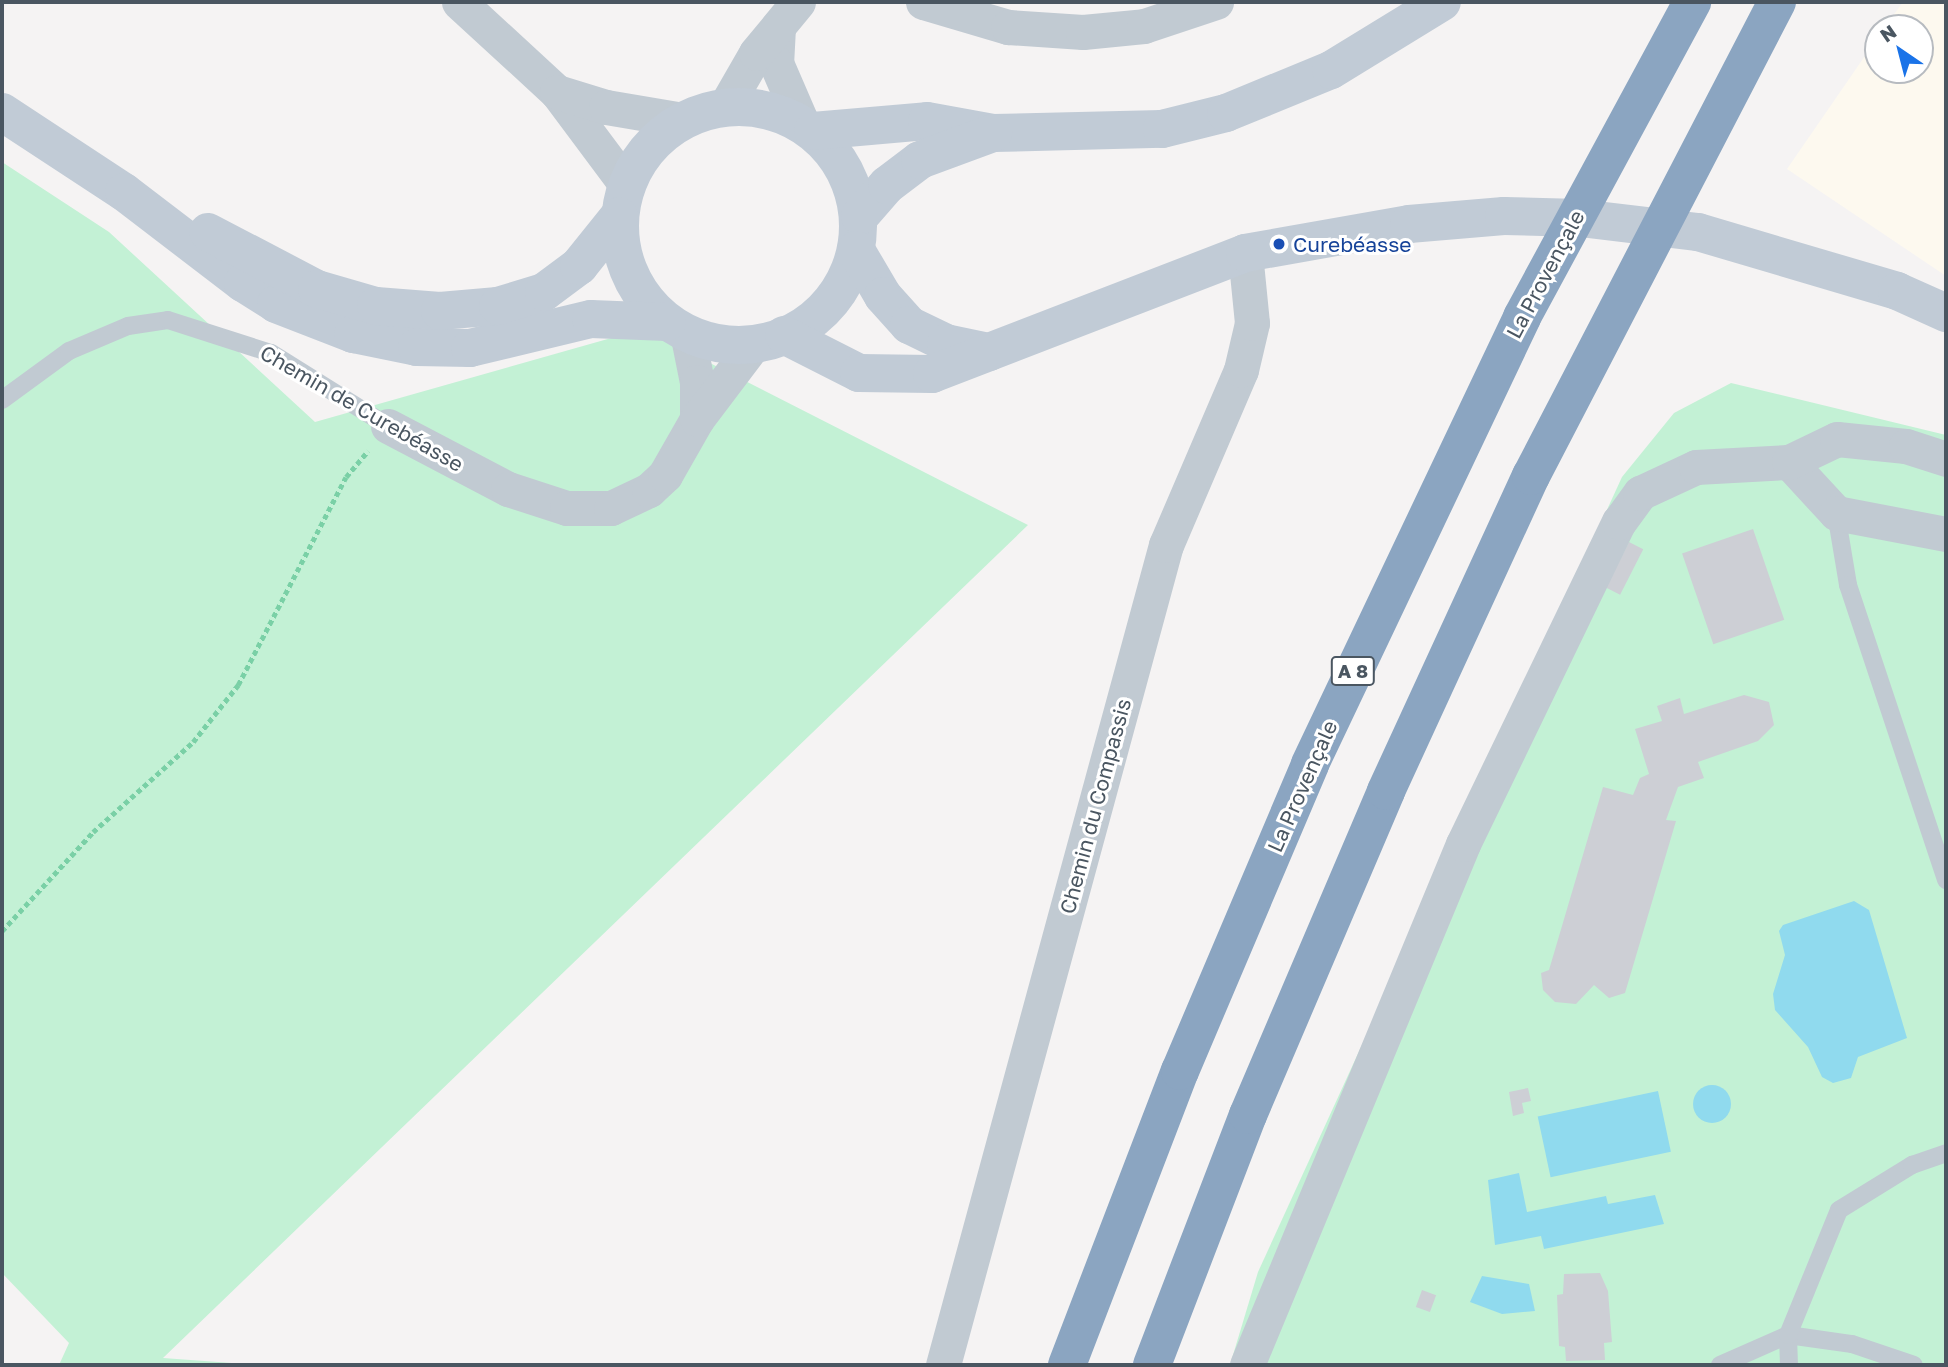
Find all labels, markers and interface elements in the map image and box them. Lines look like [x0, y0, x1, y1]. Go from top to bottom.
north arrow [1864, 14, 1934, 84]
text: N [1875, 19, 1900, 47]
street label: La Provençale [1501, 206, 1589, 342]
place label: Curebéasse [1293, 231, 1412, 257]
marker: Curebéasse [1271, 236, 1287, 252]
street label: Chemin de Curebéasse [256, 339, 468, 477]
road number: A 8 [1330, 656, 1376, 686]
street label: Chemin du Compassis [1054, 696, 1136, 916]
street label: La Provençale [1262, 716, 1342, 856]

